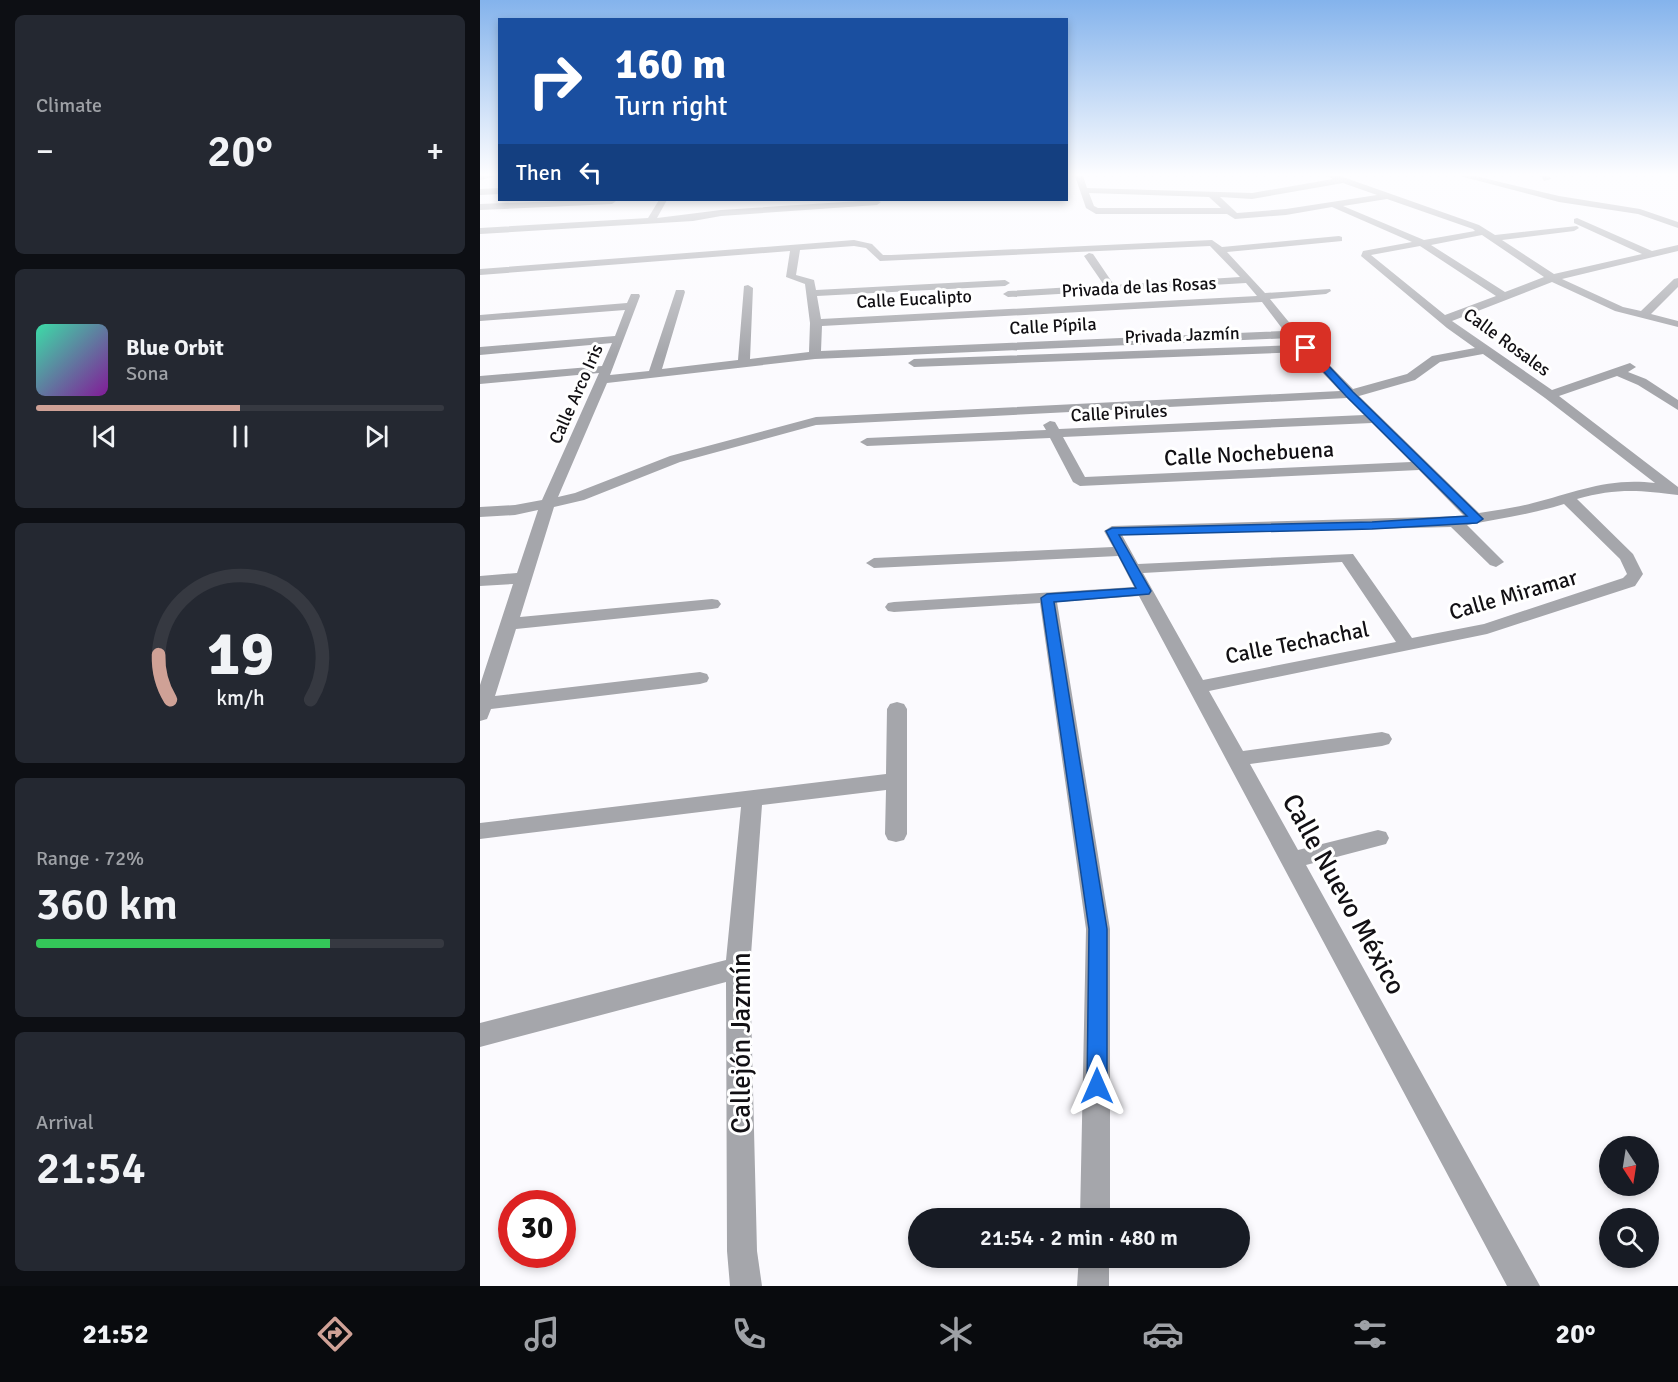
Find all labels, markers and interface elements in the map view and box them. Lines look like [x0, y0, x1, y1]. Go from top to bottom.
text: 160 m [615, 39, 726, 90]
icon: right [516, 42, 594, 120]
text: Turn right [615, 90, 728, 123]
text: Climate [36, 93, 102, 118]
text: 20° [207, 124, 273, 179]
text: − [36, 131, 54, 172]
text: + [426, 131, 444, 172]
icon: left [574, 156, 607, 189]
text: Then [516, 159, 562, 186]
street label: Privada de las Rosas [1061, 272, 1217, 302]
street label: Calle Eucalipto [856, 285, 972, 313]
street label: Calle Rosales [1459, 303, 1555, 381]
street label: Calle Pípila [1009, 313, 1097, 339]
street label: Privada Jazmín [1124, 322, 1240, 348]
pin [1280, 322, 1331, 373]
icon: arrive [1289, 331, 1322, 364]
text: Blue Orbit [126, 334, 224, 361]
street label: Calle Arco Iris [544, 341, 608, 447]
text: Sona [126, 361, 169, 386]
street label: Calle Pirules [1070, 399, 1168, 427]
icon: previous [88, 420, 121, 453]
icon: pause [224, 420, 257, 453]
icon: next [360, 420, 393, 453]
street label: Calle Nochebuena [1163, 436, 1335, 471]
street label: Calle Miramar [1446, 563, 1580, 626]
text: 19 [206, 615, 274, 692]
street label: Calle Techachal [1223, 615, 1371, 670]
text: km/h [216, 685, 264, 711]
street label: Calle Nuevo México [1275, 788, 1412, 1000]
text: Range · 72% [36, 846, 144, 871]
text: 360 km [36, 877, 178, 932]
street label: Callejón Jazmín [725, 952, 758, 1134]
position arrow [1065, 1054, 1129, 1118]
text: Arrival [36, 1110, 94, 1135]
north arrow [1599, 1136, 1659, 1196]
map controls [1599, 1136, 1659, 1268]
text: 21:54 [36, 1141, 146, 1196]
speed limit sign: 30 [498, 1190, 576, 1268]
button: search [1599, 1208, 1659, 1268]
text: 21:54 · 2 min · 480 m [980, 1224, 1178, 1251]
icon: directions [314, 1313, 356, 1355]
icon: music [521, 1313, 563, 1355]
icon: phone [728, 1313, 770, 1355]
icon: climate [935, 1313, 977, 1355]
icon: car [1142, 1313, 1184, 1355]
icon: filters [1349, 1313, 1391, 1355]
text: 21:52 [82, 1318, 149, 1351]
text: 20° [1556, 1318, 1596, 1351]

